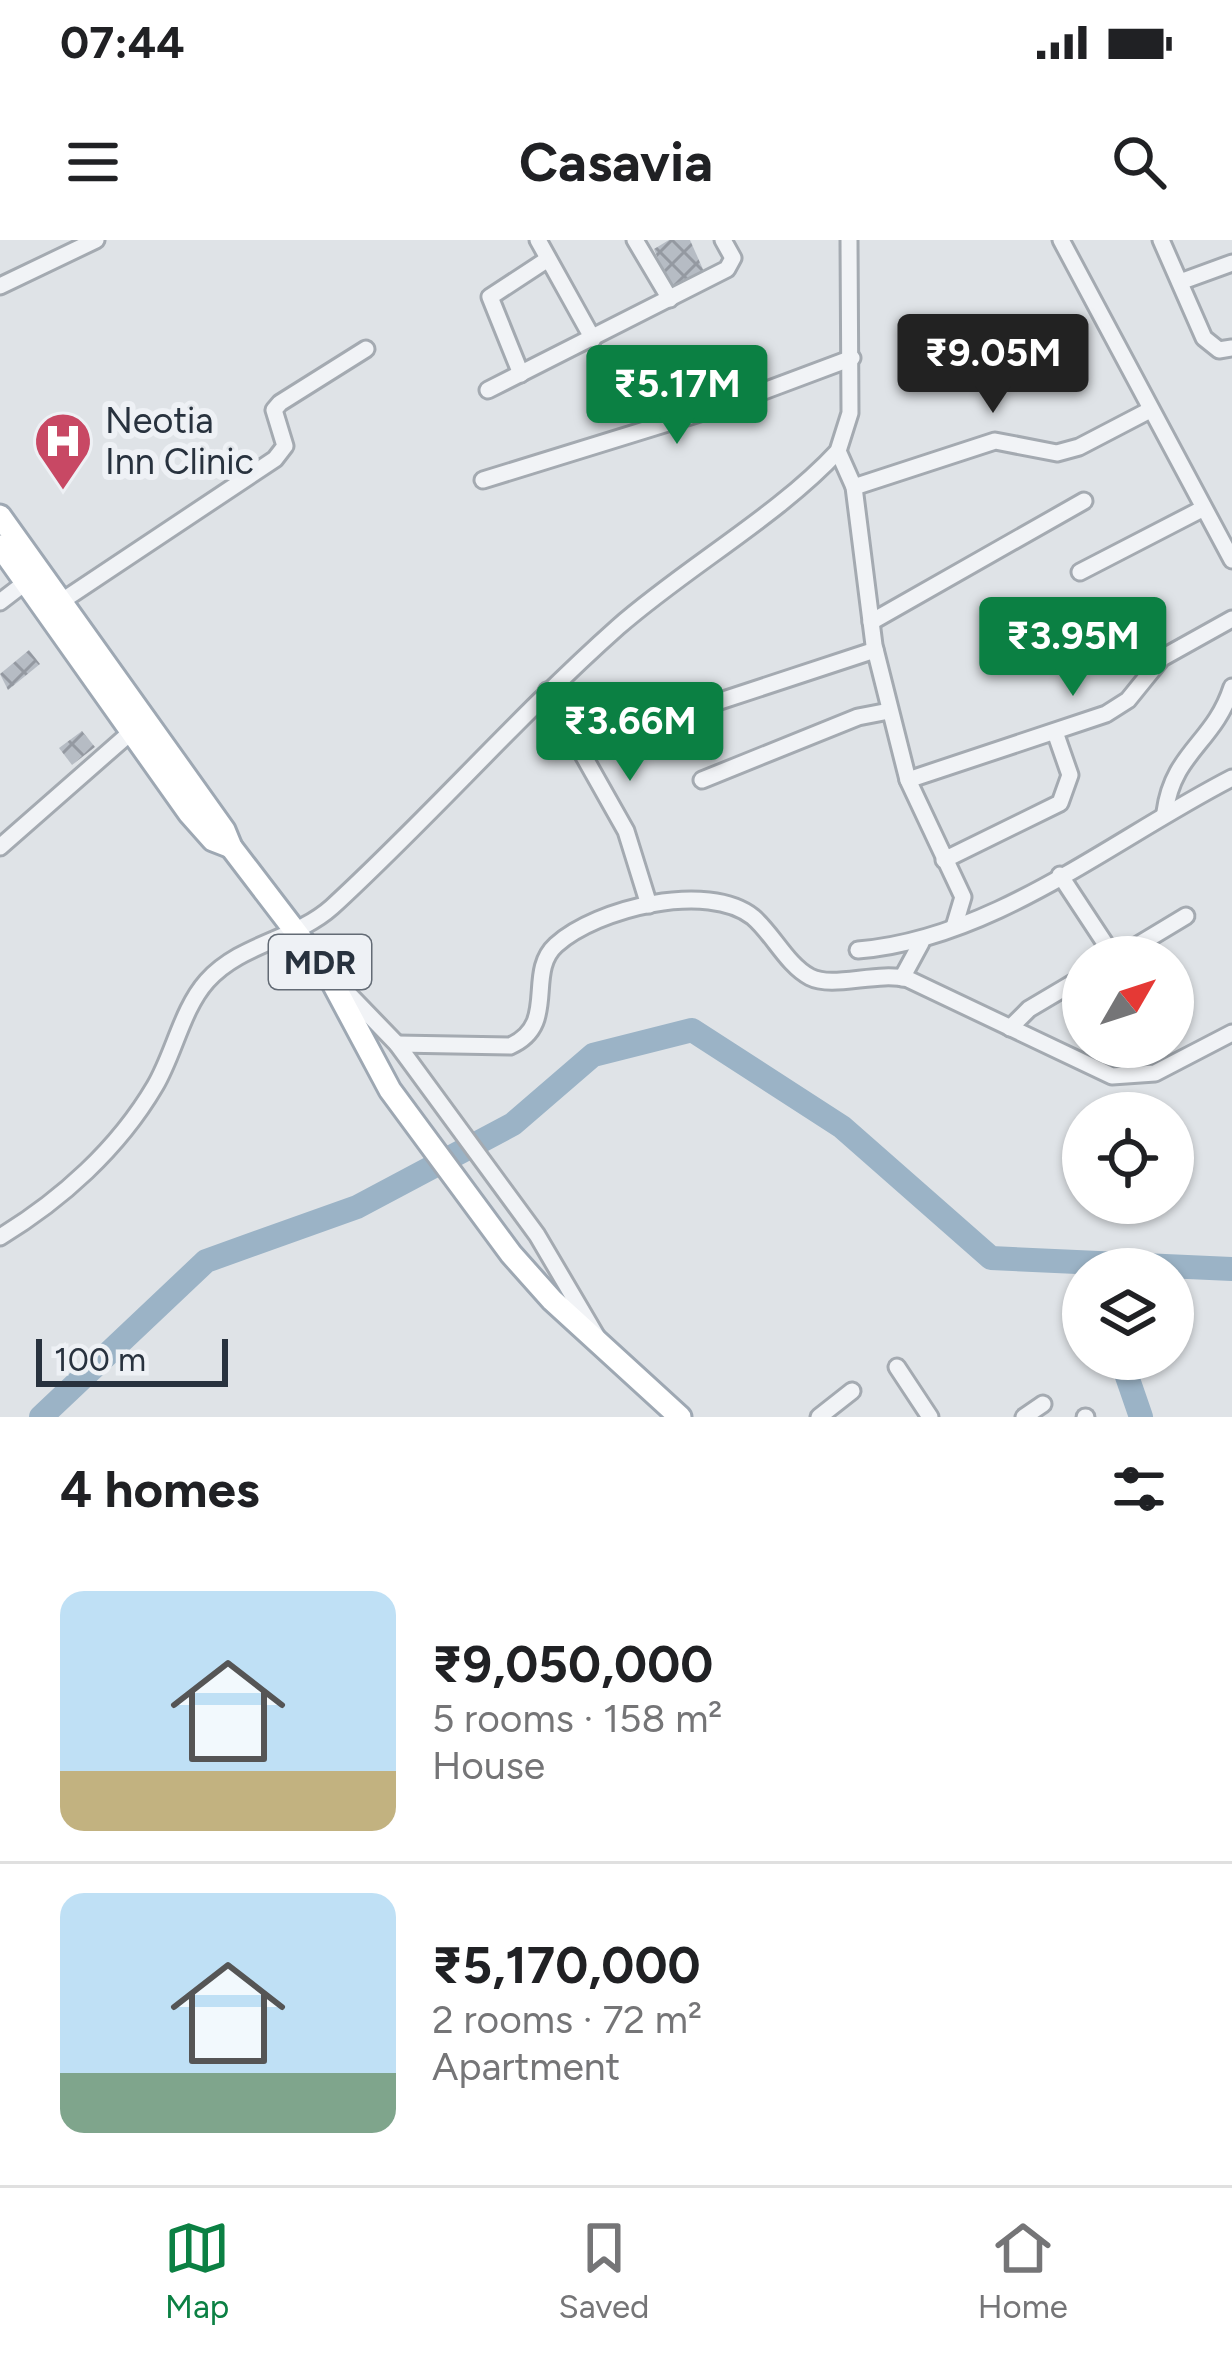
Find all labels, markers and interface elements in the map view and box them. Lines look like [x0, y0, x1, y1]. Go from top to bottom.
text: 07:44 [60, 15, 185, 69]
icon: menu [60, 129, 126, 195]
icon: search [1106, 129, 1172, 195]
text: Casavia [519, 130, 713, 195]
pin: ₹9.05M [895, 314, 1091, 416]
text: ₹9.05M [924, 329, 1062, 376]
pin: ₹5.17M [579, 345, 775, 447]
text: ₹5.17M [613, 360, 741, 407]
place label: Neotia Inn Clinic [105, 399, 254, 483]
hospital icon: Neotia Inn Clinic [32, 410, 94, 492]
pin: ₹3.95M [975, 597, 1171, 699]
text: ₹3.95M [1006, 612, 1140, 659]
pin: ₹3.66M [532, 682, 728, 784]
text: ₹3.66M [563, 697, 697, 744]
road number: MDR [269, 935, 371, 989]
north arrow [1062, 936, 1194, 1068]
map controls [1062, 936, 1194, 1380]
button: locate [1062, 1092, 1194, 1224]
button: layers [1062, 1248, 1194, 1380]
scale bar [36, 1333, 228, 1386]
text: 100 m [54, 1340, 146, 1379]
icon: filters [1106, 1456, 1172, 1522]
text: 4 homes [60, 1459, 260, 1520]
text: ₹9,050,000 [432, 1634, 713, 1695]
icon: home [156, 1639, 300, 1783]
text: 5 rooms · 158 m² [432, 1695, 722, 1742]
text: House [432, 1742, 545, 1789]
text: ₹5,170,000 [432, 1935, 701, 1996]
icon: home [156, 1941, 300, 2085]
text: 2 rooms · 72 m² [432, 1996, 702, 2043]
text: Apartment [432, 2043, 620, 2090]
tab: Map [164, 2215, 230, 2326]
tab: Saved [558, 2215, 649, 2326]
tab: Home [978, 2215, 1068, 2326]

